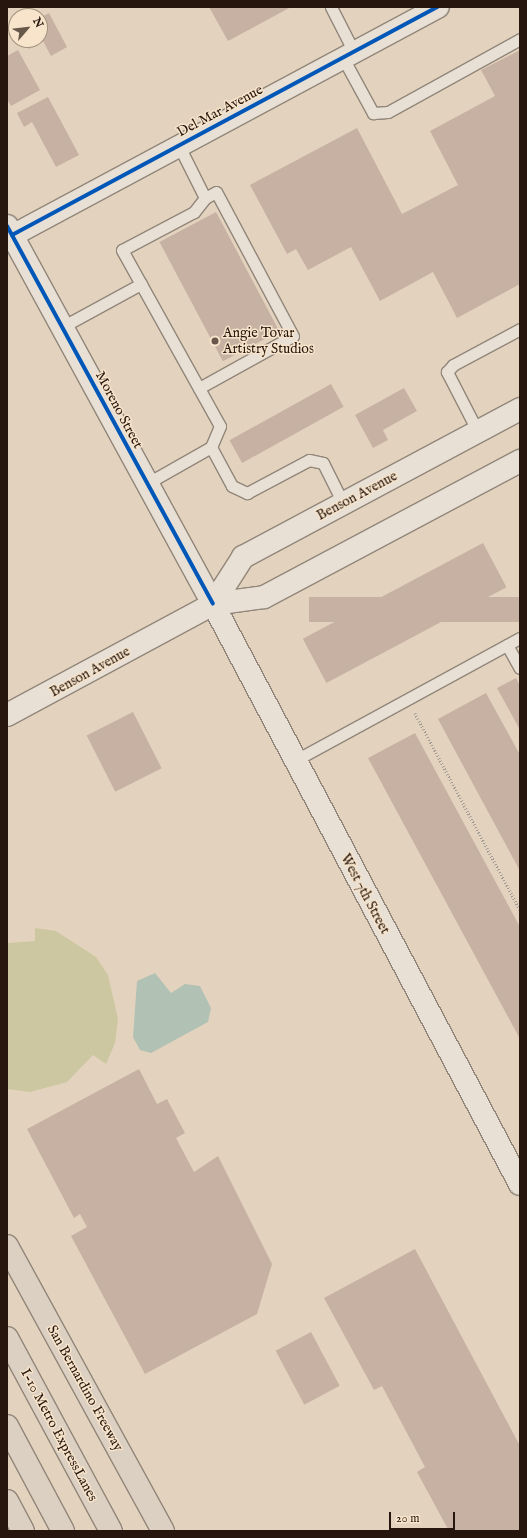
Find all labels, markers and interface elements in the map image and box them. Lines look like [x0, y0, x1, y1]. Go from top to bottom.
north arrow [8, 8, 48, 48]
text: N [29, 15, 46, 30]
street label: Del Mar Avenue [174, 81, 266, 141]
place label: Angie Tovar Artistry Studios [223, 325, 314, 358]
marker: Angie Tovar Artistry Studios [210, 336, 220, 346]
street label: Moreno Street [92, 369, 146, 451]
street label: Benson Avenue [314, 468, 400, 524]
street label: Benson Avenue [47, 643, 133, 701]
street label: West 7th Street [337, 851, 393, 937]
street label: San Bernardino Freeway [43, 1322, 127, 1454]
street label: I-10 Metro ExpressLanes [17, 1366, 101, 1504]
scale bar [391, 1504, 457, 1530]
text: 20 m [396, 1511, 419, 1526]

